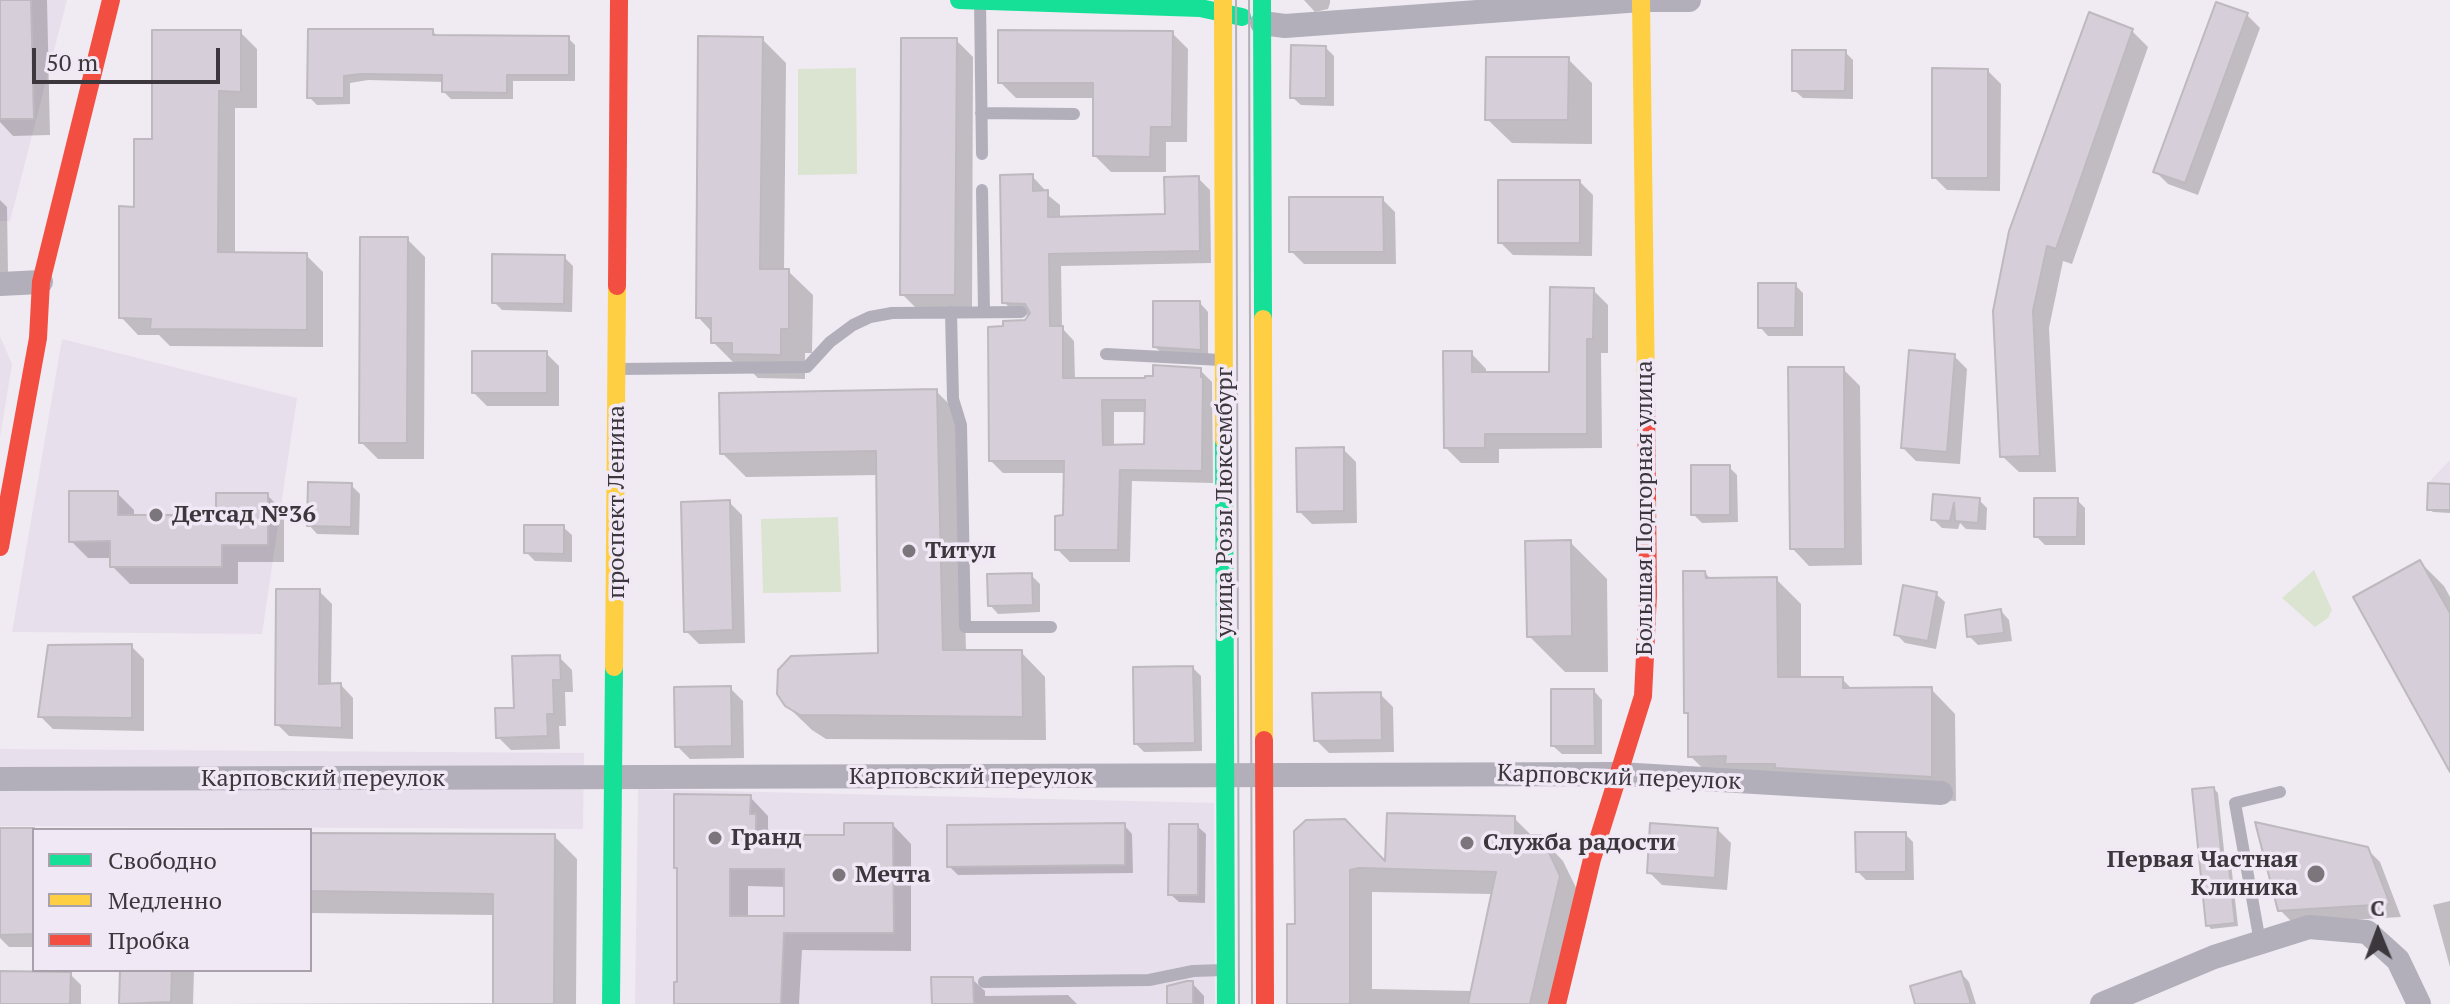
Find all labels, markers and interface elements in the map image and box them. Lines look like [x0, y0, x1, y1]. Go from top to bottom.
scale bar [36, 32, 224, 82]
text: 50 m [46, 46, 98, 78]
street label: Большая Подгорная улица [1631, 360, 1659, 656]
street label: улица Розы Люксембург [1211, 367, 1239, 637]
street label: проспект Ленина [603, 405, 631, 599]
place label: Детсад №36 [172, 501, 316, 529]
marker: Детсад №36 [147, 506, 165, 524]
place label: Титул [925, 537, 996, 565]
marker: Титул [900, 542, 918, 560]
street label: Карповский переулок [1497, 759, 1741, 797]
street label: Карповский переулок [849, 763, 1093, 791]
street label: Карповский переулок [201, 765, 445, 793]
place label: Гранд [731, 824, 802, 852]
legend [32, 828, 312, 972]
marker: Гранд [706, 829, 724, 847]
place label: Служба радости [1483, 829, 1676, 857]
marker: Служба радости [1458, 834, 1476, 852]
text: Свободно [108, 844, 217, 876]
place label: Первая Частная Клиника [2107, 846, 2298, 902]
place label: Мечта [855, 861, 931, 889]
marker: Первая Частная Клиника [2305, 863, 2327, 885]
marker: Мечта [830, 866, 848, 884]
text: Медленно [108, 884, 222, 916]
north arrow [2338, 892, 2418, 972]
text: С [2370, 893, 2385, 922]
text: Пробка [108, 924, 190, 956]

